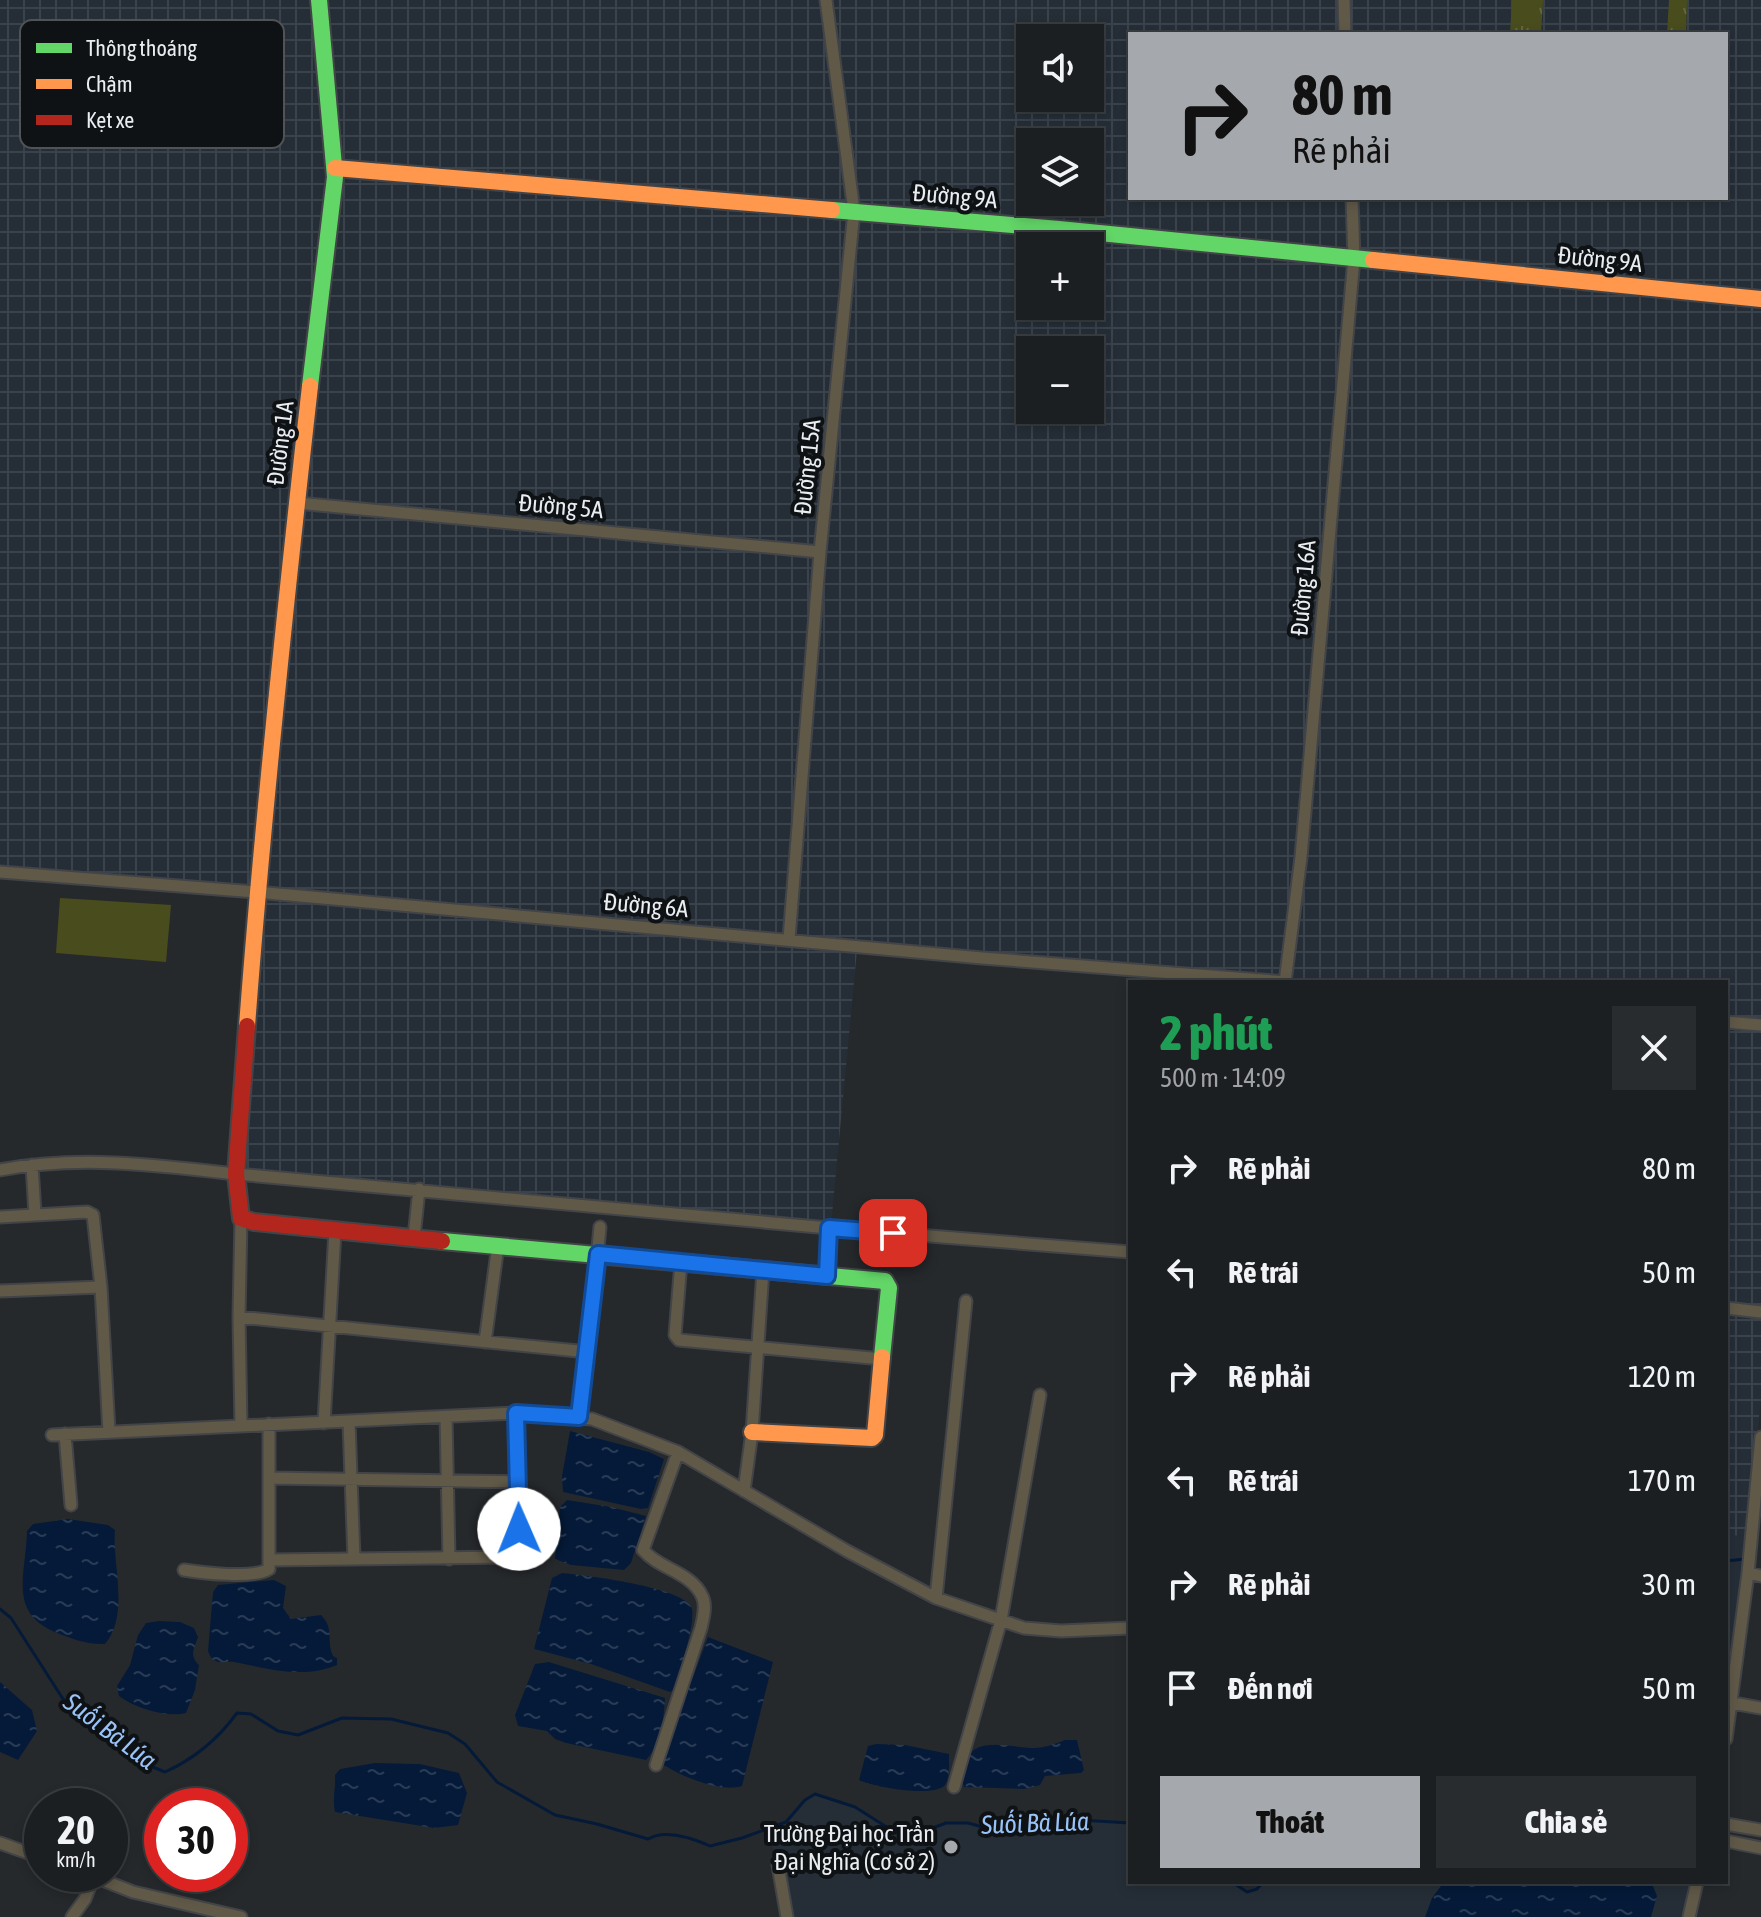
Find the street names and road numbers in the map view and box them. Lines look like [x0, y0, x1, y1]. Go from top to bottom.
street label: Đường 9A [912, 179, 999, 213]
street label: Đường 9A [1557, 241, 1644, 277]
street label: Đường 1A [261, 399, 299, 487]
street label: Đường 15A [789, 418, 825, 516]
street label: Đường 5A [518, 489, 605, 523]
street label: Đường 16A [1285, 539, 1321, 637]
street label: Đường 6A [603, 888, 690, 922]

